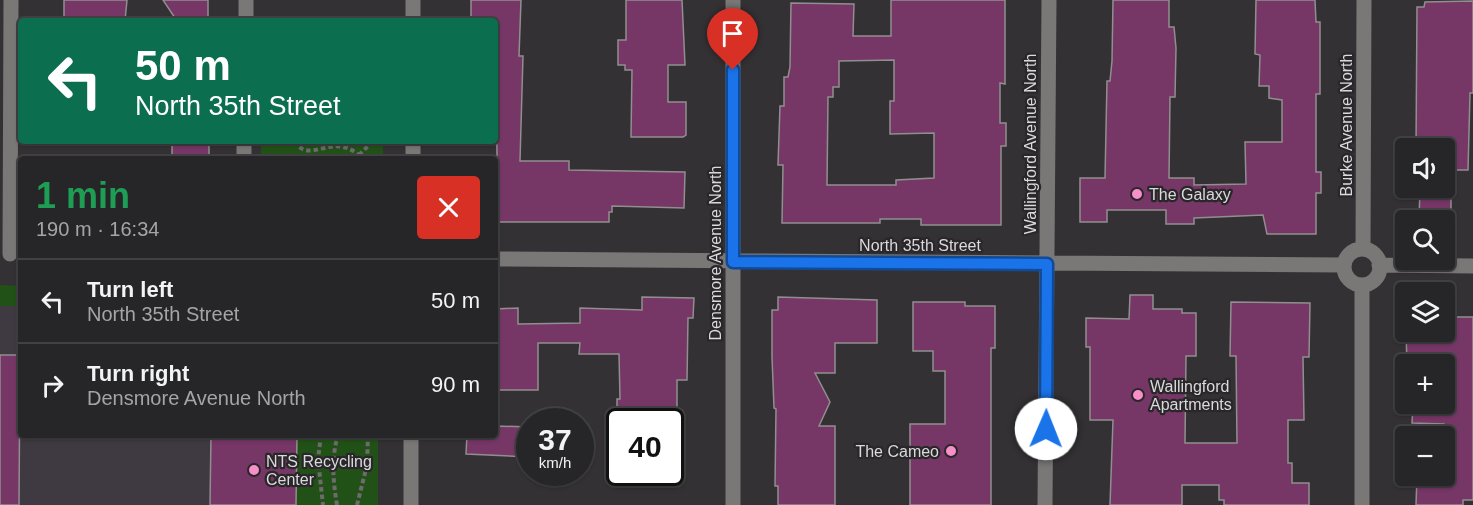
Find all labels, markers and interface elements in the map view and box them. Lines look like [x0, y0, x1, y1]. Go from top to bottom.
pin [707, 8, 758, 70]
icon: arrive [716, 17, 749, 50]
icon: left [36, 42, 114, 120]
text: 50 m [135, 42, 231, 89]
street label: Wallingford Avenue North [1022, 54, 1039, 234]
street label: Burke Avenue North [1338, 54, 1355, 196]
text: North 35th Street [135, 91, 341, 121]
map controls [1395, 138, 1455, 486]
button: sound [1395, 138, 1455, 198]
street label: Densmore Avenue North [707, 166, 724, 340]
text: 1 min [36, 175, 130, 216]
button: close [417, 176, 480, 239]
place label: The Galaxy [1149, 186, 1231, 203]
marker: The Galaxy [1130, 187, 1144, 201]
button: search [1395, 210, 1455, 270]
text: 190 m · 16:34 [36, 218, 159, 240]
street label: North 35th Street [859, 237, 981, 254]
text: Turn left [87, 277, 173, 302]
button: layers [1395, 282, 1455, 342]
icon: left [36, 285, 69, 318]
text: 50 m [431, 288, 480, 313]
text: North 35th Street [87, 303, 239, 325]
button: + [1395, 354, 1455, 414]
text: Turn right [87, 361, 189, 386]
icon: right [36, 369, 69, 402]
text: 90 m [431, 372, 480, 397]
place label: Wallingford Apartments [1150, 378, 1232, 413]
text: Densmore Avenue North [87, 387, 306, 409]
marker: Wallingford Apartments [1131, 388, 1145, 402]
position arrow [1014, 397, 1078, 461]
speed limit sign: 40 [606, 408, 684, 486]
text: 37 [538, 423, 572, 456]
button: − [1395, 426, 1455, 486]
place label: The Cameo [855, 443, 939, 460]
marker: The Cameo [944, 444, 958, 458]
place label: NTS Recycling Center [266, 453, 372, 488]
text: km/h [539, 454, 571, 471]
marker: NTS Recycling Center [247, 463, 261, 477]

